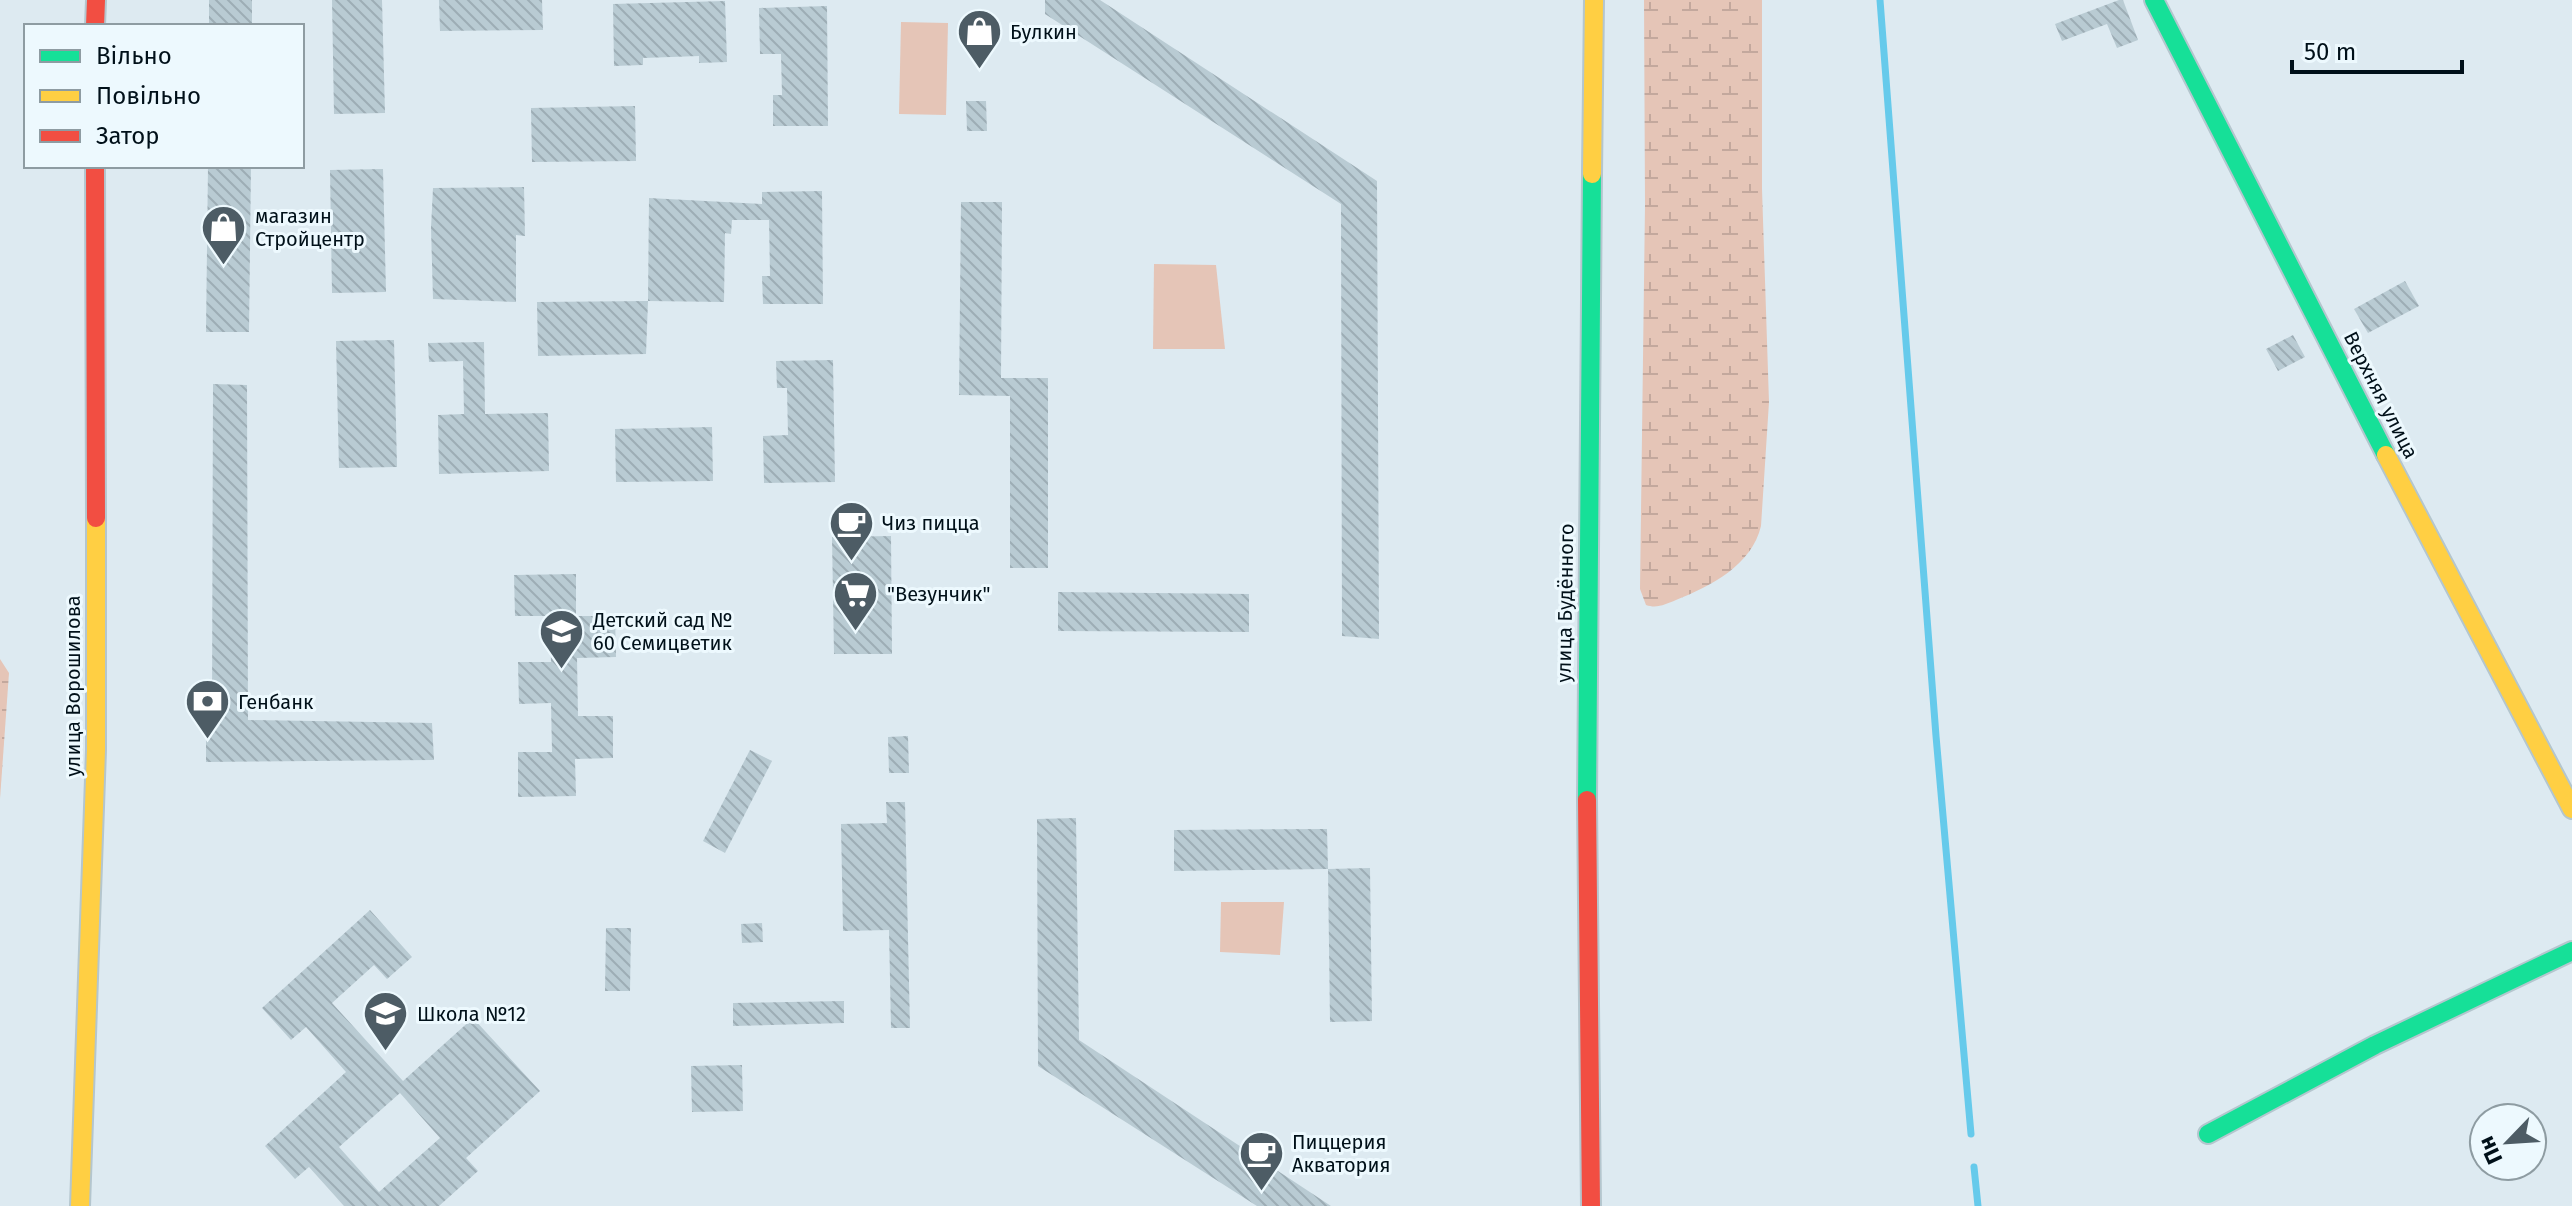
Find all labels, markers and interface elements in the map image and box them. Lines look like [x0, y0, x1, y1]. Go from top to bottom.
shop icon: Булкин [955, 8, 1003, 71]
place label: Булкин [1010, 20, 1077, 44]
legend [24, 24, 304, 168]
scale bar [2292, 24, 2462, 74]
text: 50 m [2304, 38, 2356, 66]
text: Вільно [96, 42, 172, 70]
text: Повільно [96, 82, 201, 110]
text: Затор [96, 122, 160, 150]
shop icon: магазин Стройцентр [200, 203, 248, 266]
place label: магазин Стройцентр [255, 204, 365, 251]
street label: Верхняя улица [2339, 327, 2423, 463]
cafe icon: Чиз пицца [827, 499, 875, 562]
place label: Чиз пицца [882, 511, 980, 535]
street label: улица Будённого [1552, 523, 1578, 683]
supermarket icon: "Везунчик" [832, 570, 880, 633]
place label: "Везунчик" [887, 582, 990, 606]
street label: улица Ворошилова [61, 595, 85, 777]
school or university icon: Детский сад № 60 Семицветик [538, 608, 586, 671]
place label: Детский сад № 60 Семицветик [592, 608, 733, 655]
bank icon: Генбанк [183, 678, 231, 741]
place label: Генбанк [238, 690, 314, 714]
school or university icon: Школа №12 [362, 990, 410, 1053]
place label: Школа №12 [417, 1002, 526, 1026]
north arrow [2468, 1102, 2548, 1182]
cafe icon: Пиццерия Акватория [1237, 1130, 1285, 1193]
place label: Пиццерия Акватория [1292, 1130, 1391, 1177]
text: Пн [2472, 1132, 2508, 1168]

